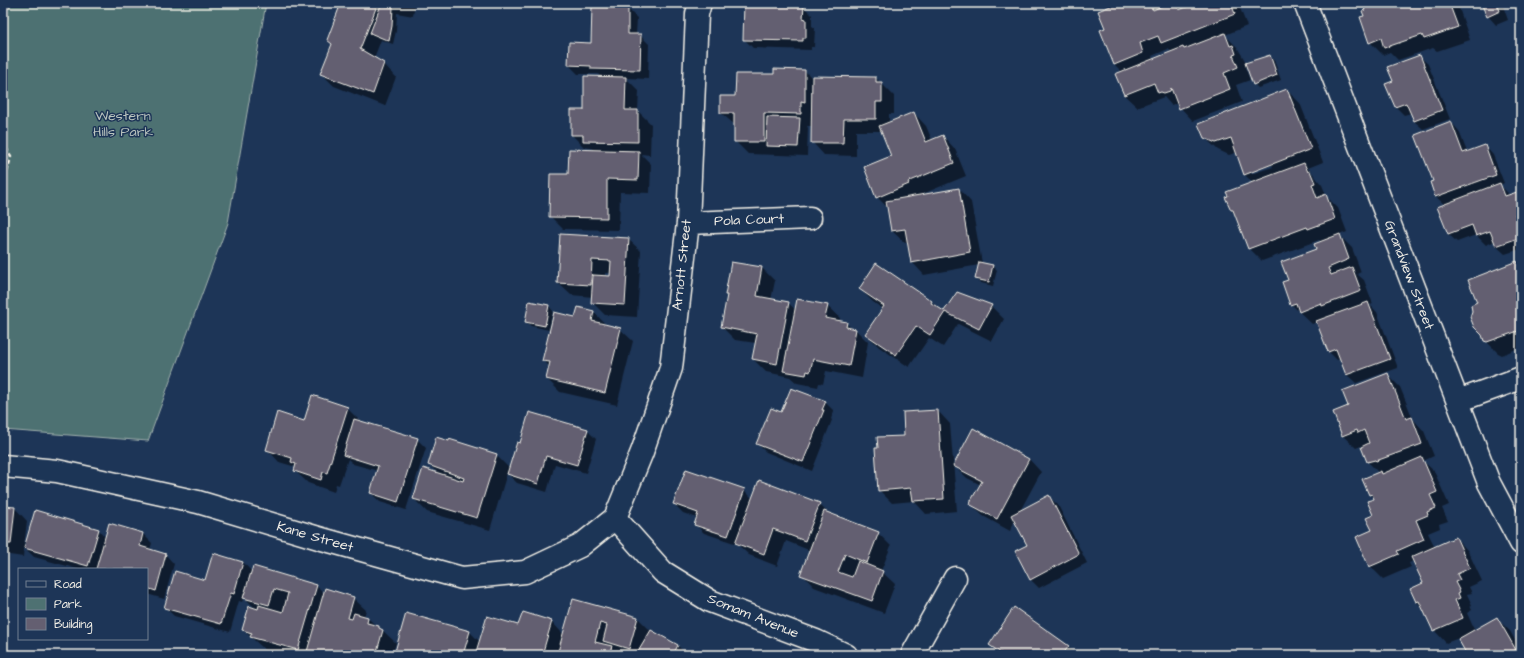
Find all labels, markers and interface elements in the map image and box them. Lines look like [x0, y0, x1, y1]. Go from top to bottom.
park label: Western Hills Park [93, 106, 153, 142]
street label: Pola Court [714, 209, 785, 231]
street label: Grandview Street [1379, 217, 1439, 333]
street label: Arnott Street [667, 218, 697, 312]
street label: Kane Street [274, 517, 356, 558]
legend [18, 568, 148, 640]
text: Road [54, 576, 82, 593]
street label: Somam Avenue [704, 589, 802, 644]
text: Park [54, 596, 82, 613]
text: Building [54, 616, 92, 634]

